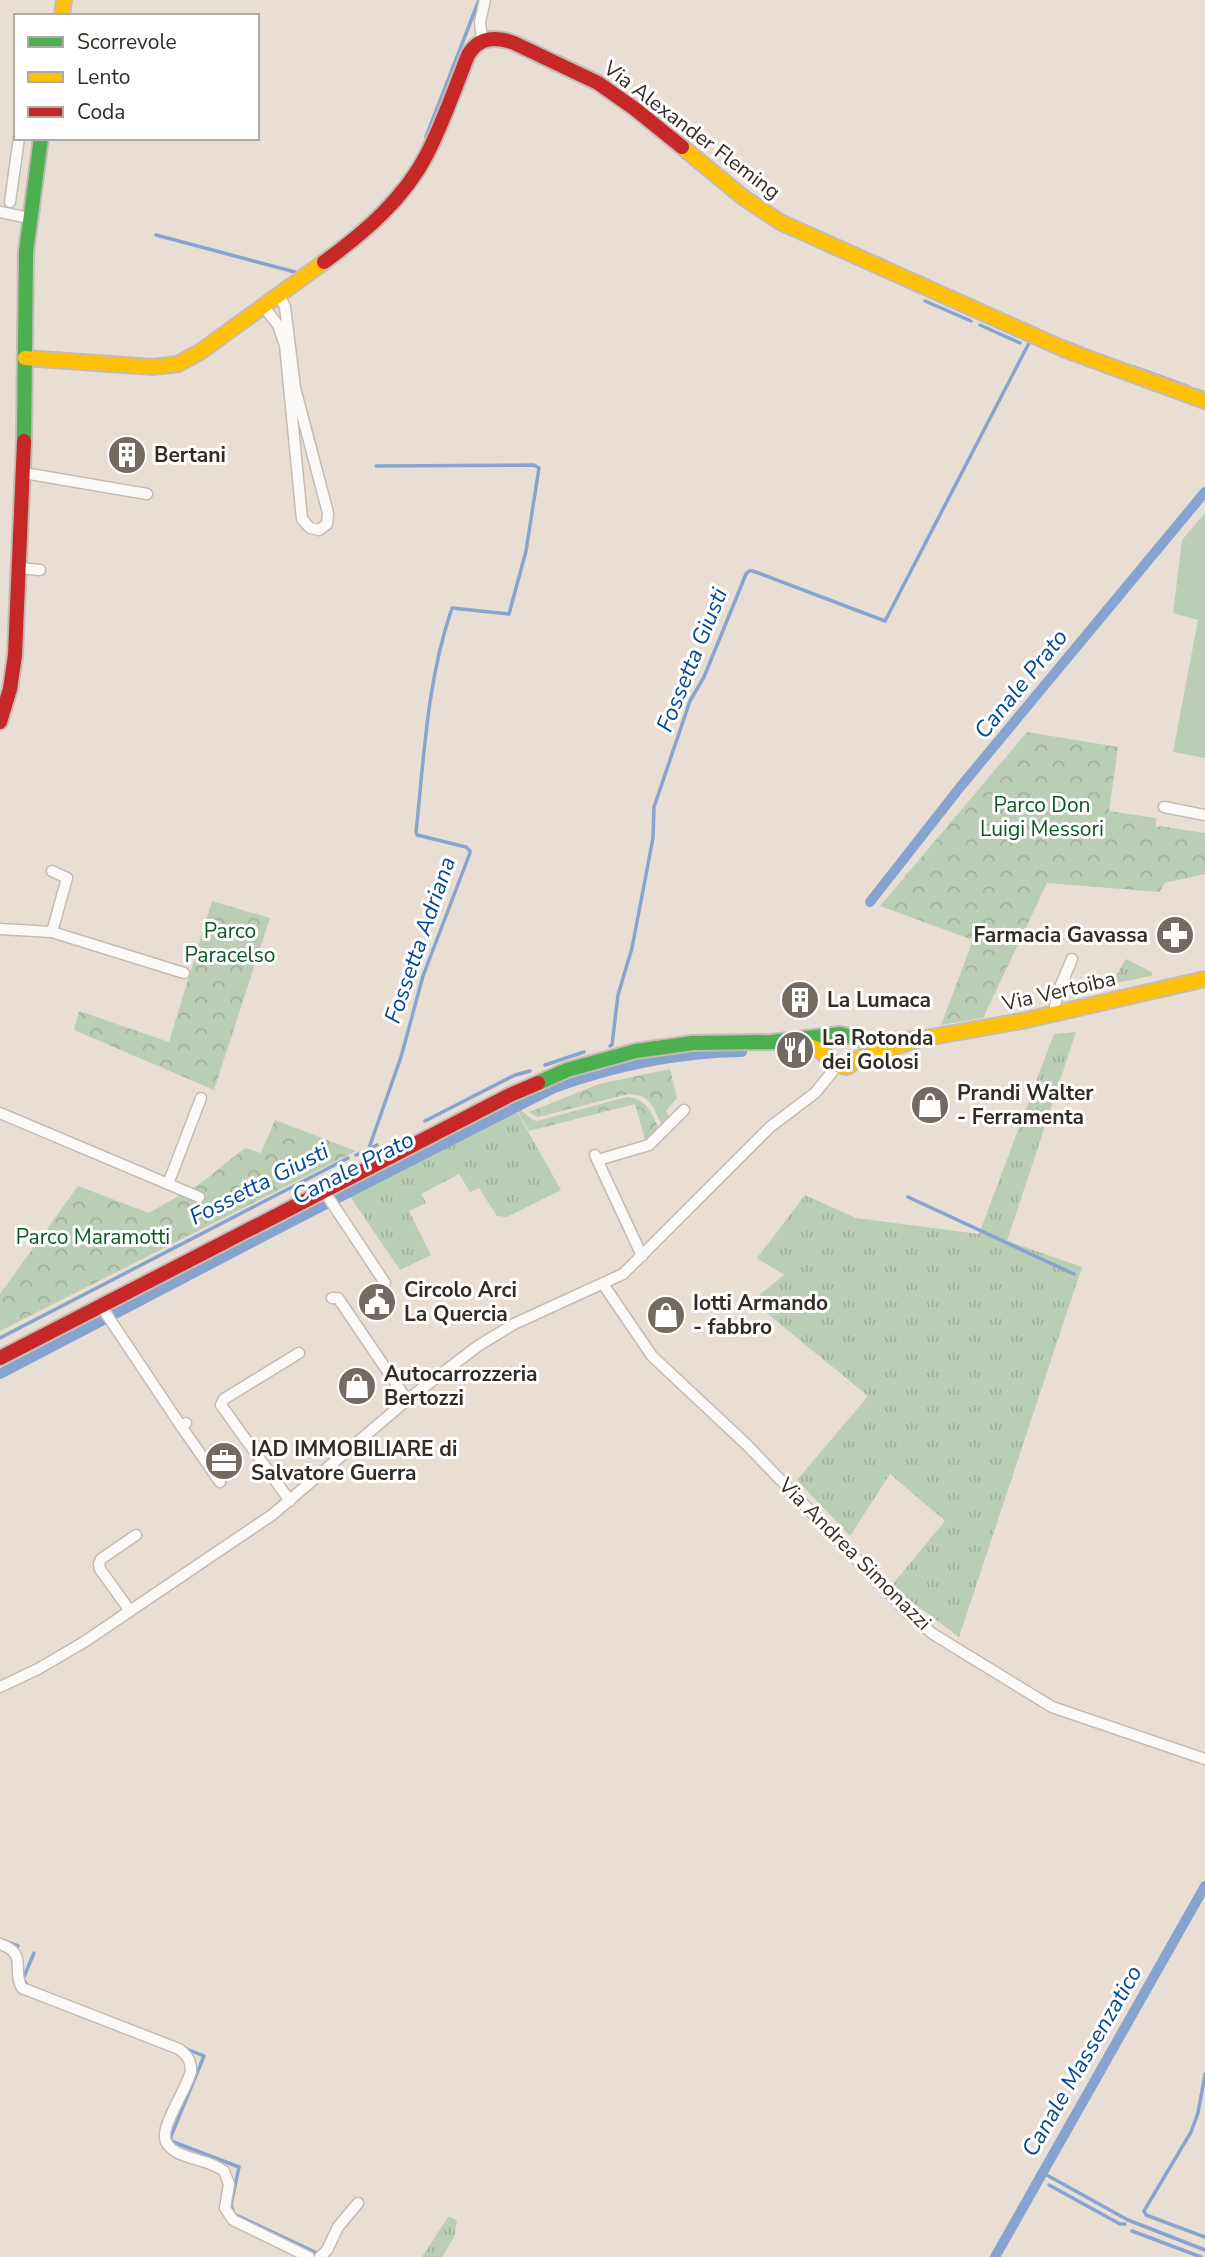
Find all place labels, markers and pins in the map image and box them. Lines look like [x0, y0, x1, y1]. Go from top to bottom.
building icon: Bertani [106, 434, 148, 476]
place label: Bertani [154, 441, 226, 469]
pharmacy icon: Farmacia Gavassa [1154, 914, 1196, 956]
place label: Farmacia Gavassa [973, 921, 1148, 949]
building icon: La Lumaca [779, 979, 821, 1021]
place label: La Lumaca [827, 986, 931, 1014]
place label: La Rotonda dei Golosi [822, 1024, 934, 1076]
restaurant icon: La Rotonda dei Golosi [774, 1029, 816, 1071]
place label: Prandi Walter - Ferramenta [957, 1079, 1094, 1131]
shop icon: Prandi Walter - Ferramenta [909, 1084, 951, 1126]
place label: Circolo Arci La Quercia [404, 1276, 517, 1328]
public building icon: Circolo Arci La Quercia [356, 1281, 398, 1323]
place label: Iotti Armando - fabbro [693, 1289, 828, 1341]
shop icon: Iotti Armando - fabbro [645, 1294, 687, 1336]
place label: Autocarrozzeria Bertozzi [384, 1360, 538, 1412]
shop icon: Autocarrozzeria Bertozzi [336, 1365, 378, 1407]
place label: IAD IMMOBILIARE di Salvatore Guerra [251, 1435, 457, 1487]
office icon: IAD IMMOBILIARE di Salvatore Guerra [203, 1440, 245, 1482]

